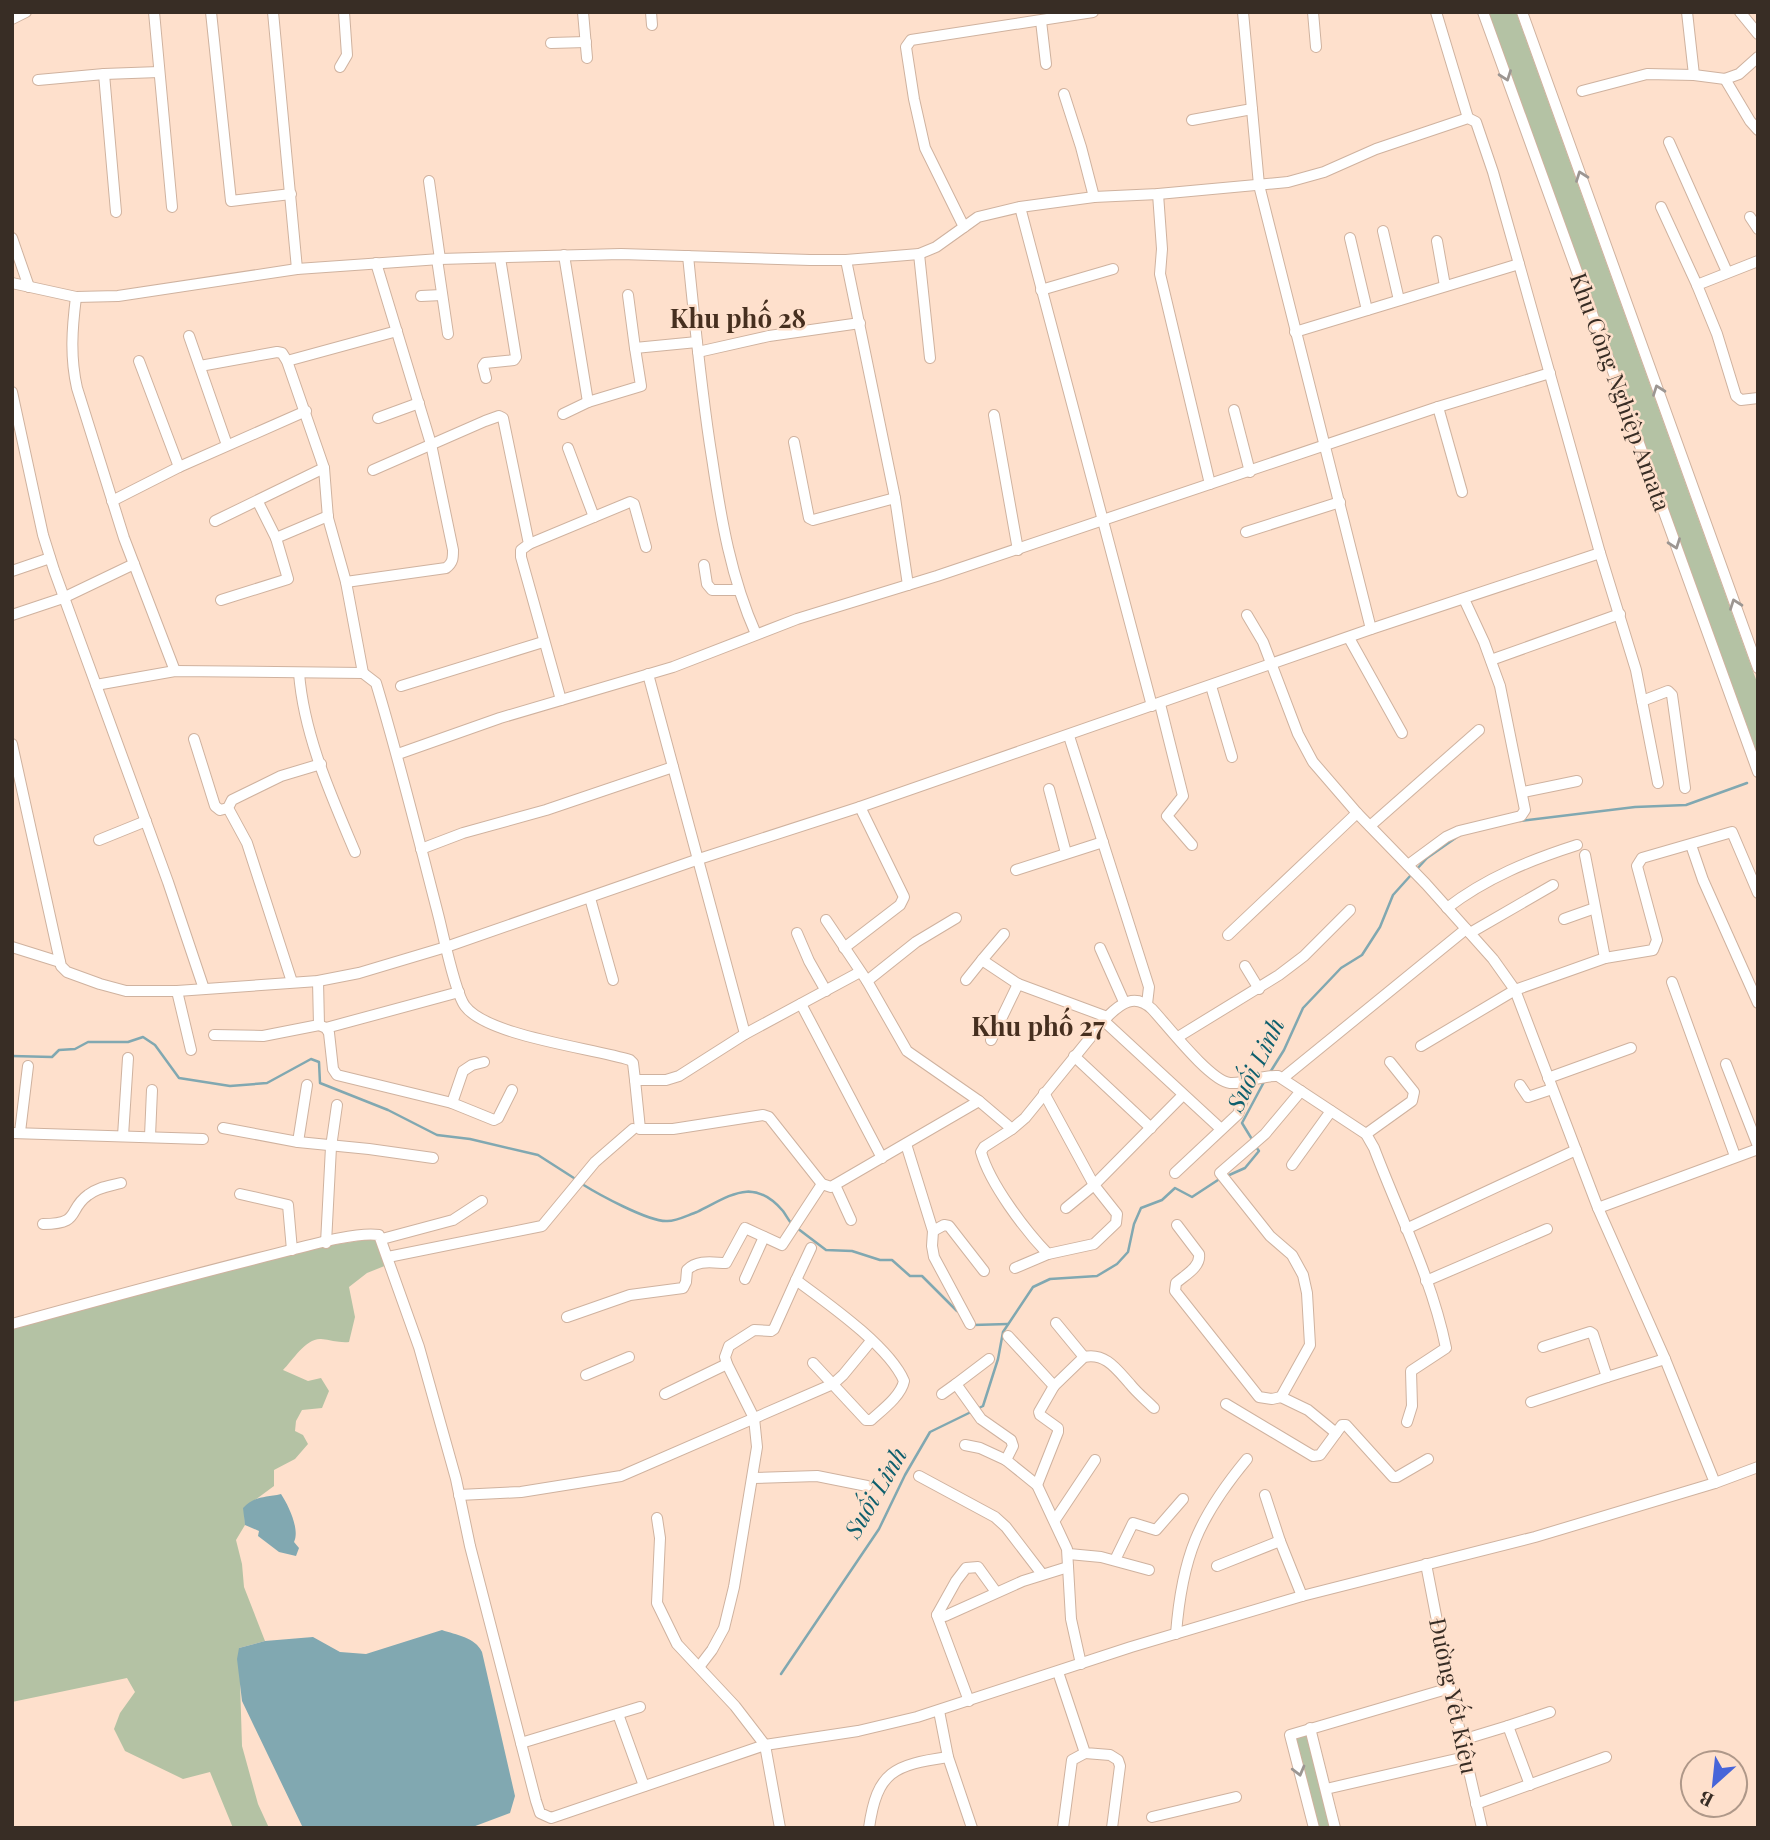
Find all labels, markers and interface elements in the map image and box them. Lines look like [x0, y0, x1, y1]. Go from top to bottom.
one-way arrow [1498, 70, 1512, 82]
one-way arrow [1575, 170, 1589, 182]
street label: Khu Công Nghiệp Amata [1564, 268, 1679, 516]
district label: Khu phố 28 [670, 299, 806, 335]
one-way arrow [1652, 384, 1666, 396]
one-way arrow [1667, 537, 1681, 549]
one-way arrow [1729, 598, 1743, 610]
district label: Khu phố 27 [971, 1007, 1105, 1043]
water label: Suối Linh [1217, 1012, 1291, 1117]
water label: Suối Linh [835, 1441, 913, 1544]
street label: Đường Yết Kiêu [1423, 1615, 1486, 1777]
north arrow [1679, 1749, 1749, 1819]
one-way arrow [1291, 1765, 1305, 1777]
text: B [1694, 1785, 1717, 1815]

